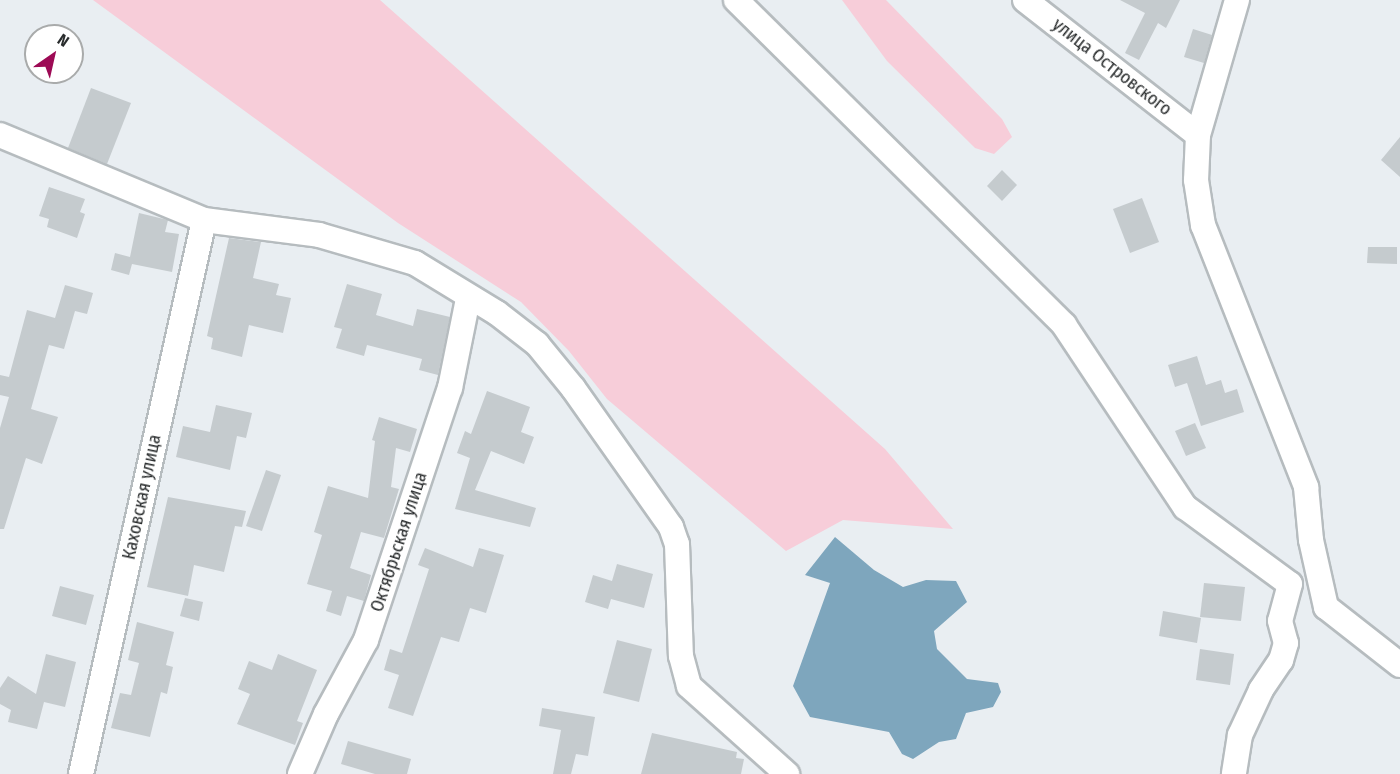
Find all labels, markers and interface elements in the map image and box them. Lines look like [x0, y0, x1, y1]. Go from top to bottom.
street label: улица Островского [1048, 14, 1176, 120]
north arrow [24, 24, 84, 84]
text: N [54, 30, 73, 51]
street label: Каховская улица [118, 432, 166, 562]
street label: Октябрьская улица [366, 469, 432, 615]

